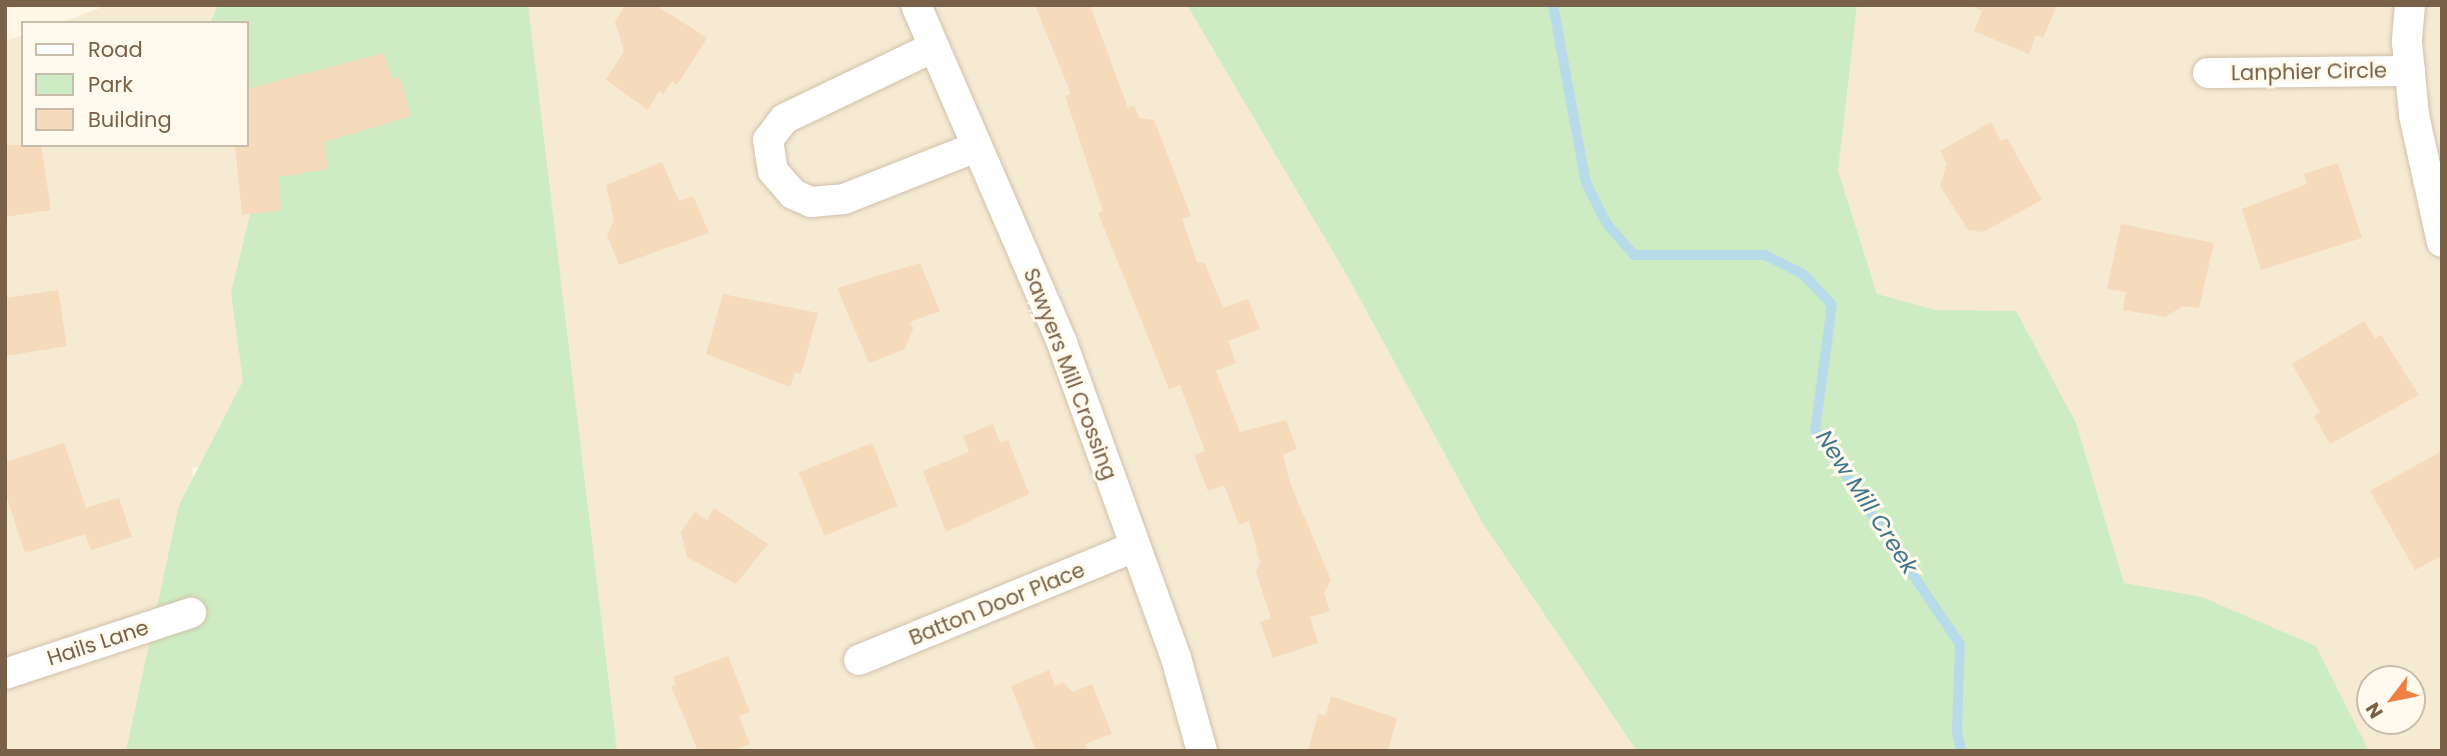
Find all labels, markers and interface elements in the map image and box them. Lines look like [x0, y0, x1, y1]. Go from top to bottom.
legend [21, 21, 248, 147]
text: Road [88, 35, 143, 64]
street label: Lanphier Circle [2231, 58, 2387, 86]
text: Park [88, 70, 133, 99]
text: Building [88, 105, 172, 134]
street label: Sawyers Mill Crossing [1018, 265, 1122, 483]
water label: New Mill Creek [1810, 425, 1924, 579]
street label: Batton Door Place [905, 557, 1089, 651]
street label: Hails Lane [44, 615, 152, 671]
north arrow [2356, 665, 2426, 735]
text: N [2359, 697, 2390, 724]

